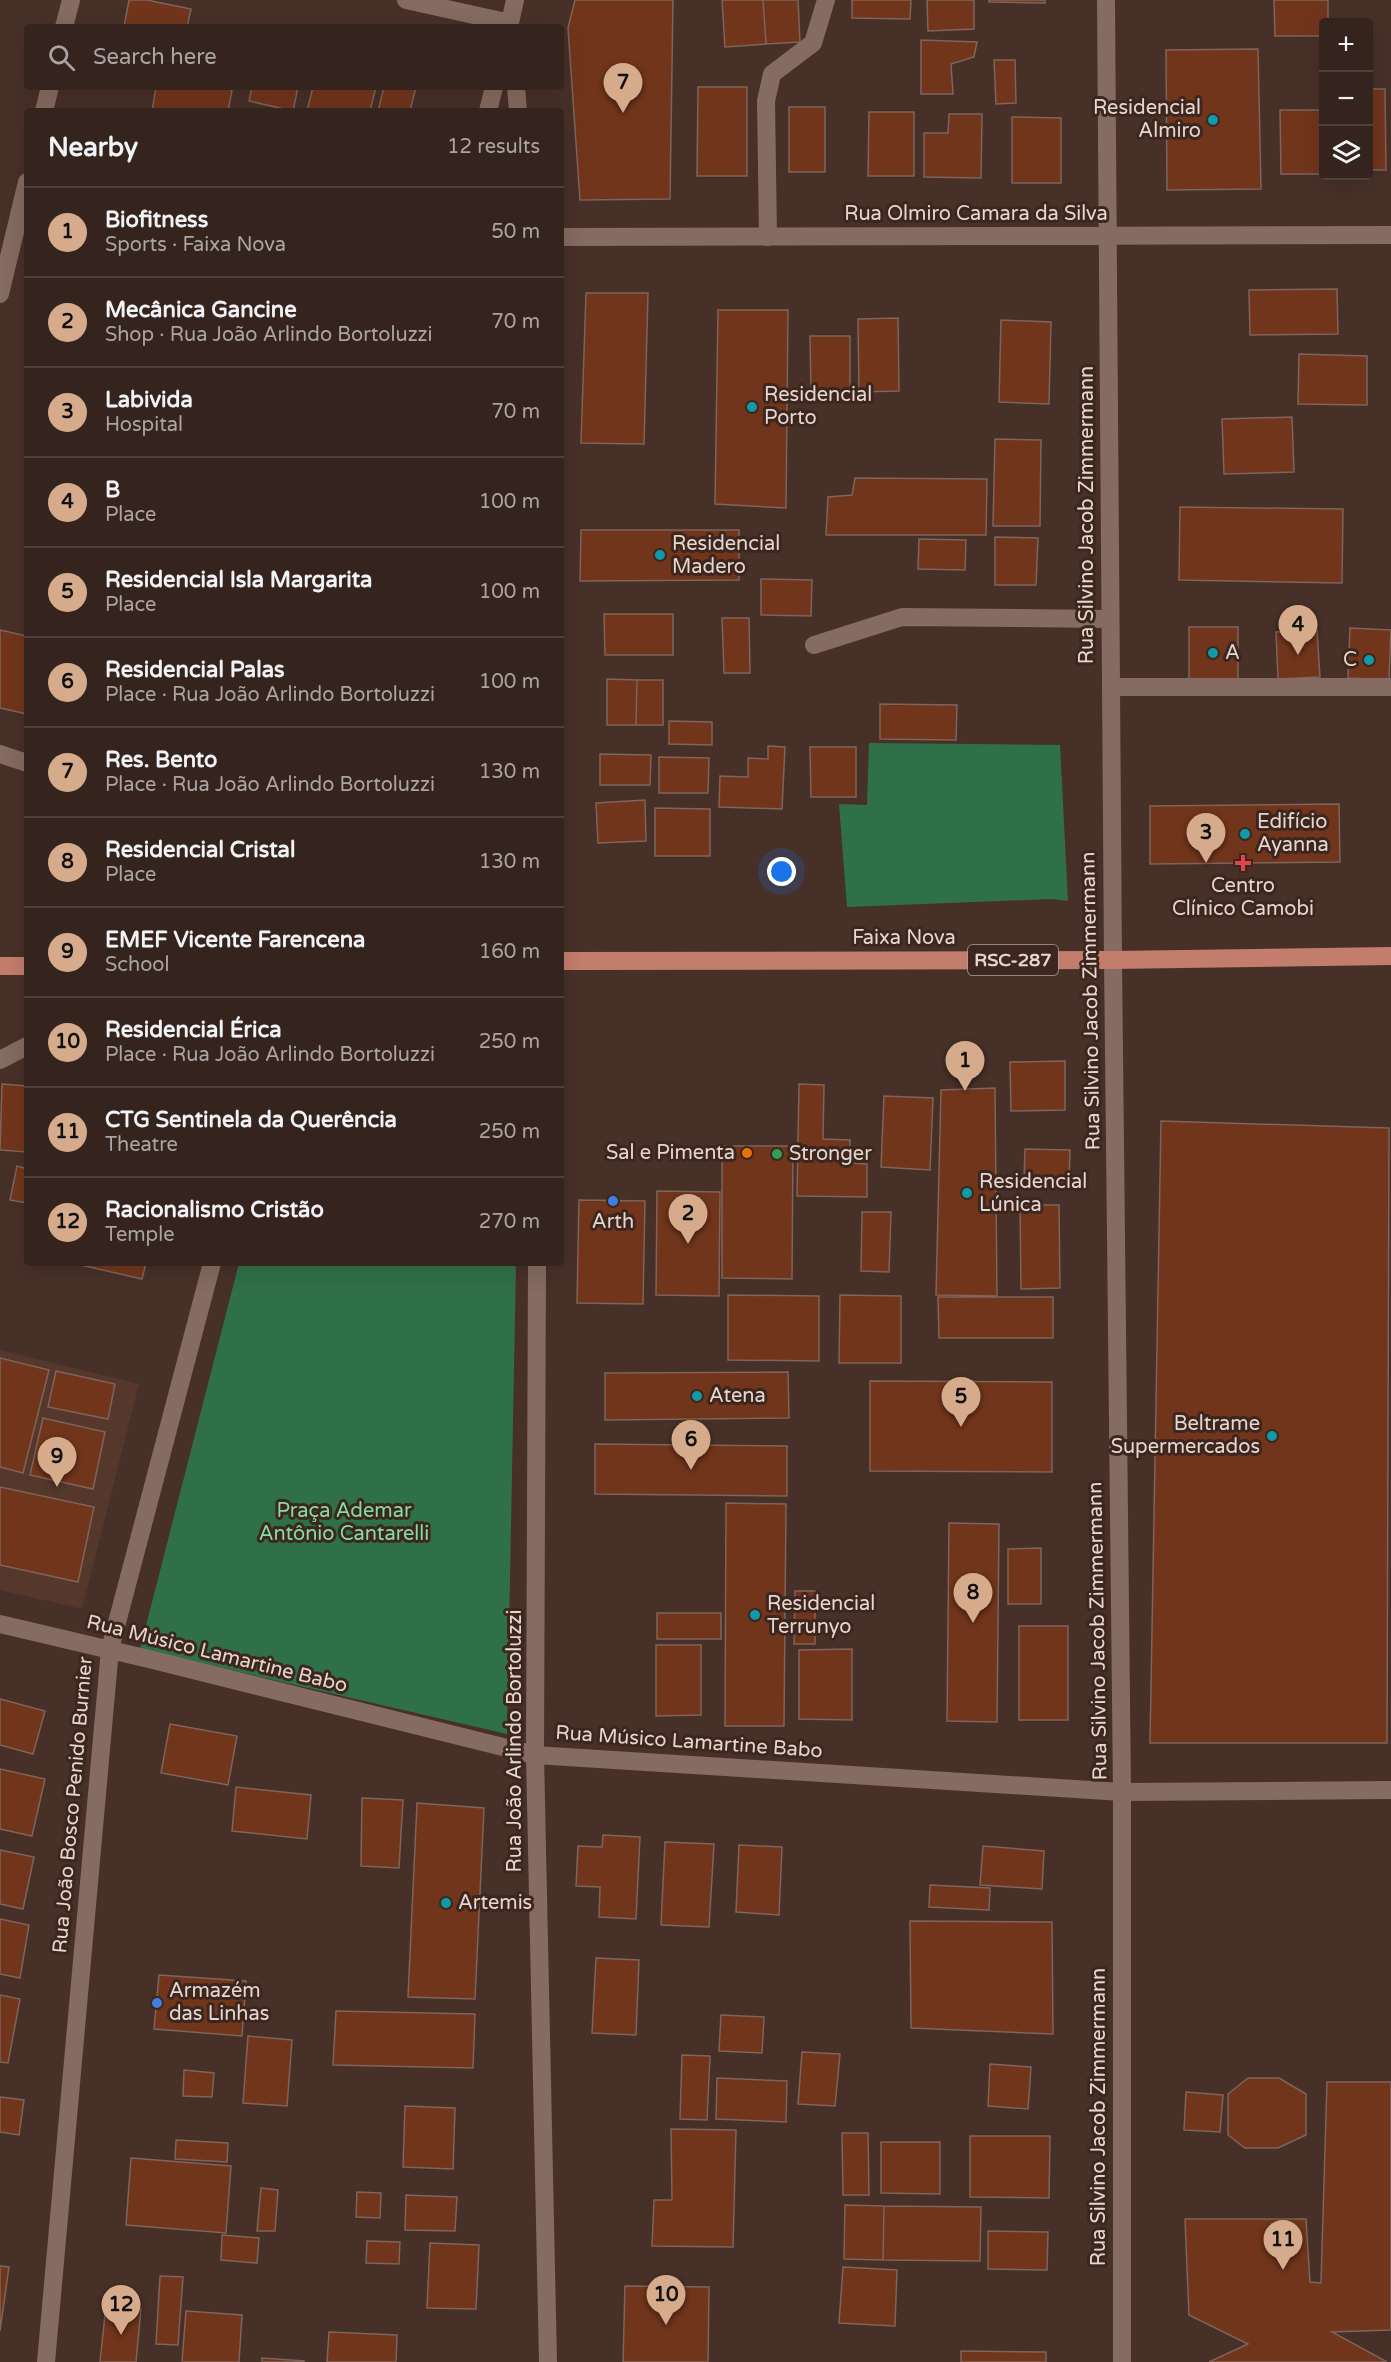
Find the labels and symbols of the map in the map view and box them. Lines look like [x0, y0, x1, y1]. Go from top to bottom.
pin: 7 [604, 63, 642, 113]
place label: Residencial Almiro [1093, 96, 1201, 143]
marker: Residencial Almiro [1206, 113, 1220, 127]
street label: Rua Olmiro Camara da Silva [844, 202, 1108, 226]
street label: Rua Silvino Jacob Zimmermann [1075, 366, 1099, 664]
place label: Residencial Porto [764, 383, 872, 430]
marker: Residencial Porto [745, 400, 759, 414]
place label: Residencial Madero [672, 532, 780, 579]
marker: Residencial Madero [653, 548, 667, 562]
pin: 4 [1278, 606, 1318, 655]
place label: A [1225, 641, 1240, 665]
marker: A [1206, 646, 1220, 660]
place label: C [1343, 648, 1357, 672]
marker: C [1362, 653, 1376, 667]
place label: Edifício Ayanna [1257, 810, 1329, 857]
pin: 3 [1186, 814, 1226, 863]
marker: Edifício Ayanna [1238, 827, 1252, 841]
street label: Rua Silvino Jacob Zimmermann [1076, 852, 1106, 1150]
marker: Centro Clínico Camobi [1234, 854, 1252, 872]
your location [767, 857, 796, 886]
place label: Centro Clínico Camobi [1172, 874, 1314, 921]
street label: Faixa Nova [852, 926, 956, 950]
road number: RSC-287 [968, 945, 1058, 975]
pin: 1 [946, 1042, 984, 1091]
place label: Sal e Pimenta [606, 1141, 735, 1165]
place label: Stronger [789, 1142, 872, 1166]
marker: Sal e Pimenta [740, 1146, 754, 1160]
marker: Stronger [770, 1147, 784, 1161]
place label: Residencial Lúnica [979, 1170, 1087, 1217]
marker: Residencial Lúnica [960, 1186, 974, 1200]
marker: Arth [606, 1194, 620, 1208]
pin: 2 [668, 1194, 708, 1244]
place label: Arth [592, 1210, 634, 1234]
pin: 5 [942, 1378, 980, 1427]
place label: Atena [709, 1384, 766, 1408]
marker: Atena [690, 1389, 704, 1403]
place label: Beltrame Supermercados [1111, 1412, 1260, 1459]
pin: 6 [672, 1420, 710, 1470]
marker: Beltrame Supermercados [1265, 1429, 1279, 1443]
pin: 9 [38, 1438, 76, 1487]
street label: Rua Silvino Jacob Zimmermann [1083, 1482, 1113, 1780]
park label: Praça Ademar Antônio Cantarelli [259, 1499, 429, 1546]
pin: 8 [954, 1574, 992, 1623]
place label: Residencial Terrunyo [767, 1592, 875, 1639]
marker: Residencial Terrunyo [748, 1608, 762, 1622]
street label: Rua Músico Lamartine Babo [84, 1610, 350, 1698]
street label: Rua João Arlindo Bortoluzzi [503, 1610, 527, 1872]
street label: Rua João Bosco Penido Burnier [48, 1655, 98, 1954]
street label: Rua Músico Lamartine Babo [555, 1721, 823, 1763]
place label: Artemis [458, 1891, 532, 1915]
marker: Artemis [439, 1896, 453, 1910]
street label: Rua Silvino Jacob Zimmermann [1087, 1968, 1111, 2266]
place label: Armazém das Linhas [169, 1979, 269, 2026]
marker: Armazém das Linhas [150, 1996, 164, 2010]
pin: 11 [1264, 2220, 1302, 2270]
pin: 10 [646, 2276, 686, 2325]
pin: 12 [102, 2286, 140, 2335]

